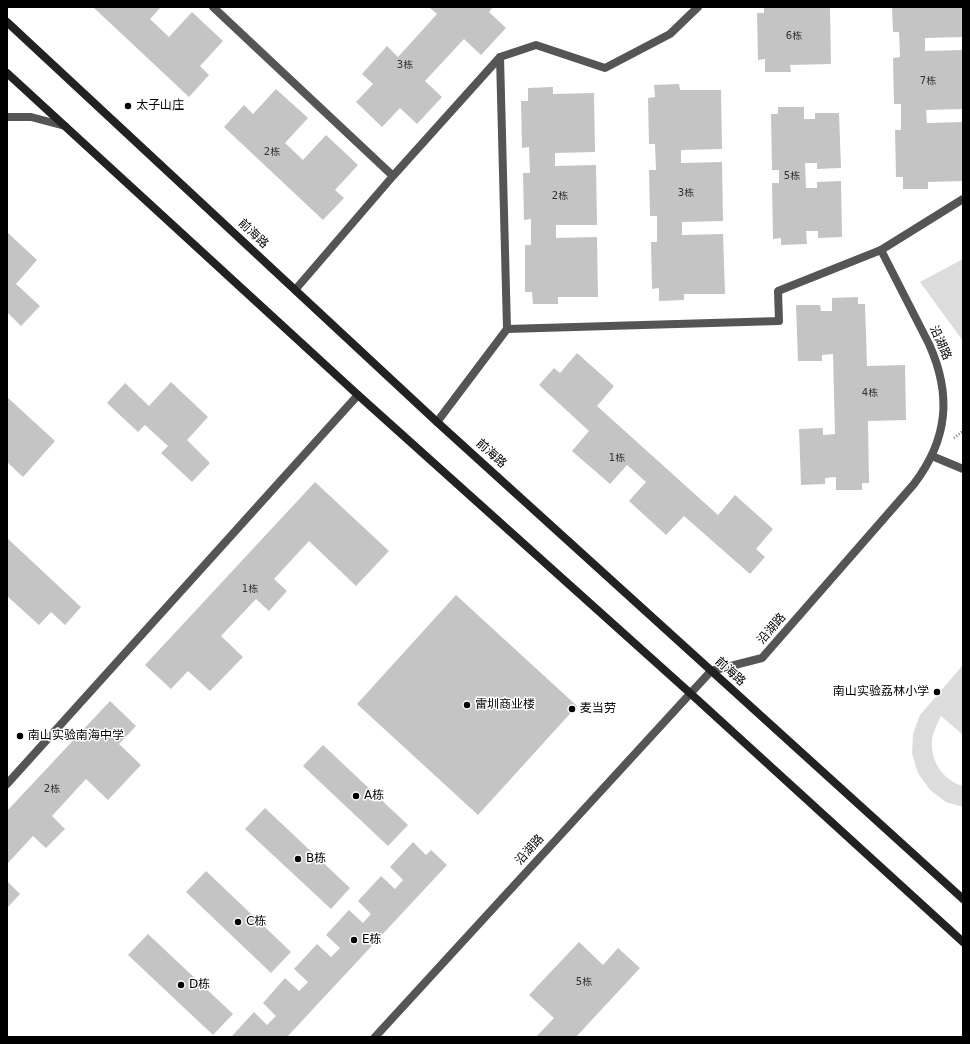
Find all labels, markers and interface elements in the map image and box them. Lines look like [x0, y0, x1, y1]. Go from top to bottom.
house number: 6栋 [786, 30, 802, 42]
house number: 3栋 [397, 59, 413, 71]
house number: 7栋 [920, 75, 936, 87]
place label: 太子山庄 [136, 99, 184, 113]
marker: 太子山庄 [123, 101, 133, 111]
house number: 2栋 [264, 146, 280, 158]
house number: 5栋 [784, 170, 800, 182]
house number: 3栋 [678, 187, 694, 199]
house number: 2栋 [552, 190, 568, 202]
street label: 前海路 [235, 216, 271, 252]
street label: 沿湖路 [926, 324, 954, 362]
house number: 4栋 [862, 387, 878, 399]
street label: 前海路 [473, 437, 509, 471]
house number: 1栋 [609, 452, 625, 464]
house number: 1栋 [242, 583, 258, 595]
street label: 沿湖路 [755, 611, 789, 647]
street label: 前海路 [712, 655, 748, 689]
place label: 南山实验荔林小学 [833, 685, 929, 699]
marker: 南山实验荔林小学 [932, 687, 942, 697]
place label: 雷圳商业楼 [475, 698, 535, 712]
marker: 雷圳商业楼 [462, 700, 472, 710]
place label: 麦当劳 [580, 702, 616, 716]
marker: 麦当劳 [567, 704, 577, 714]
place label: 南山实验南海中学 [28, 729, 124, 743]
marker: 南山实验南海中学 [15, 731, 25, 741]
house number: 2栋 [44, 783, 60, 795]
place label: A栋 [364, 789, 384, 803]
marker: A栋 [351, 791, 361, 801]
street label: 沿湖路 [513, 832, 547, 868]
place label: B栋 [306, 852, 326, 866]
marker: B栋 [293, 854, 303, 864]
place label: C栋 [246, 915, 266, 929]
marker: C栋 [233, 917, 243, 927]
place label: E栋 [362, 933, 382, 947]
marker: E栋 [349, 935, 359, 945]
house number: 5栋 [576, 976, 592, 988]
place label: D栋 [189, 978, 210, 992]
marker: D栋 [176, 980, 186, 990]

